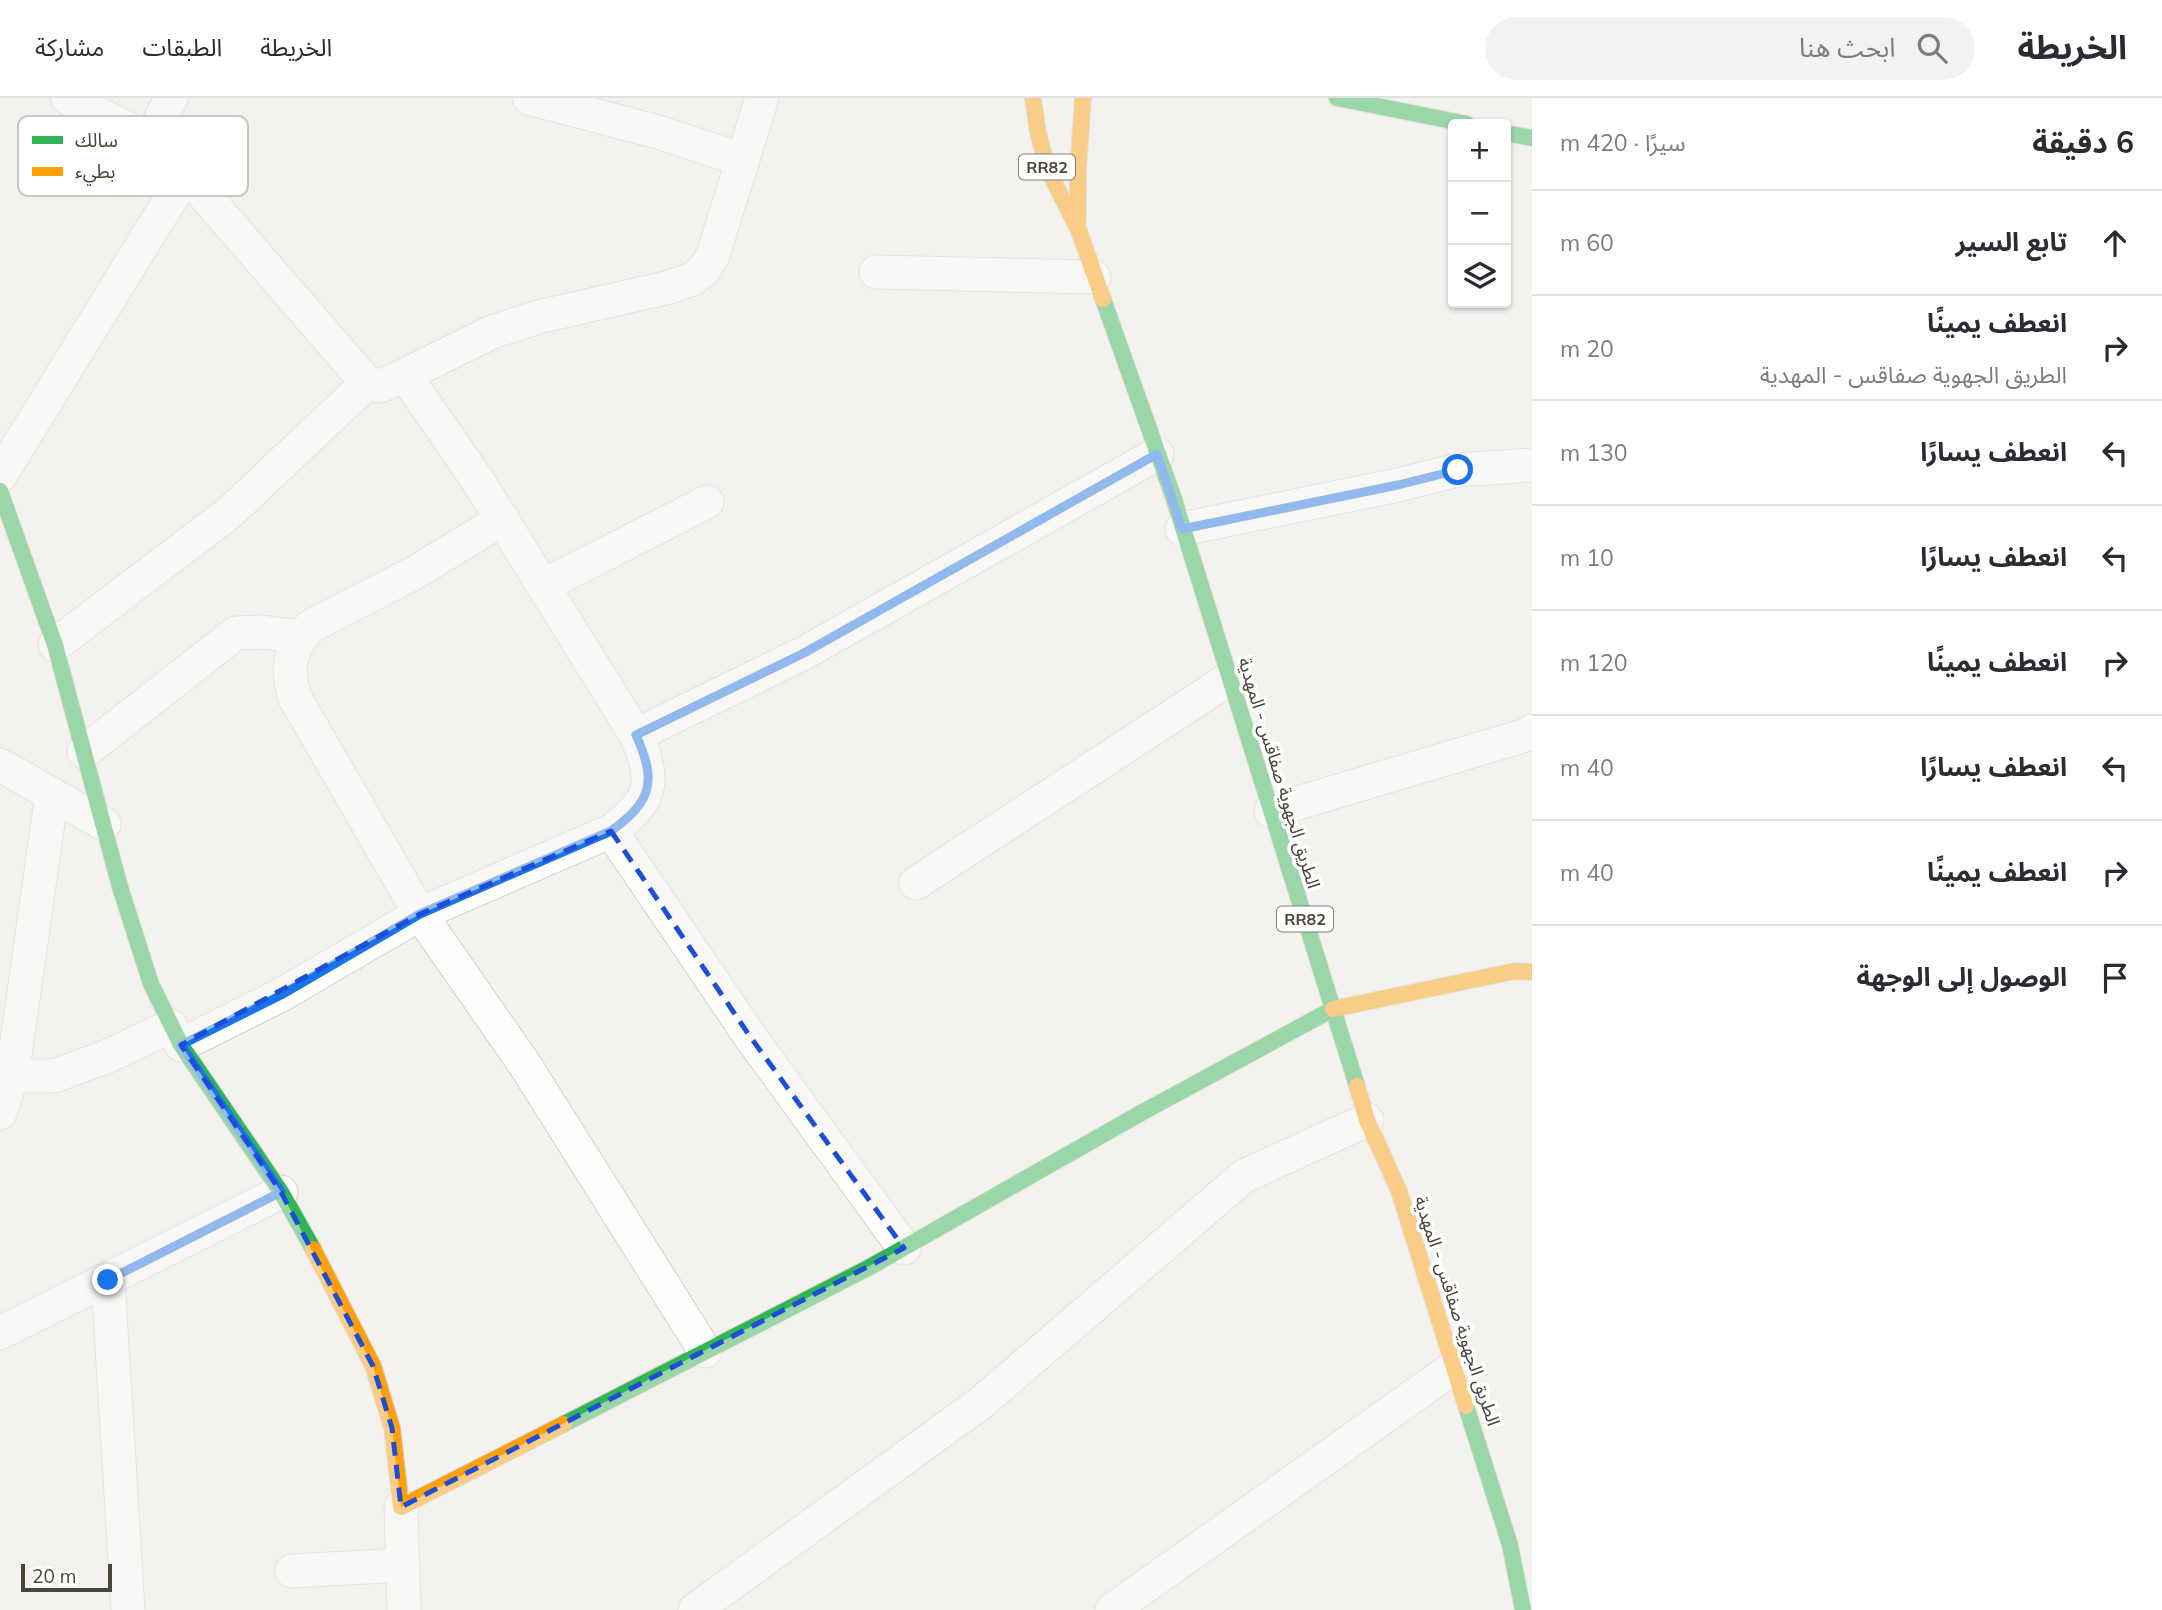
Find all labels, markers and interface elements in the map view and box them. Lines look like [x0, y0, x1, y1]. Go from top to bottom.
search box [1485, 17, 1975, 80]
text: الخريطة [2017, 26, 2127, 67]
icon: search [1913, 29, 1951, 67]
text: ابحث هنا [1799, 31, 1895, 64]
text: مشاركة [35, 32, 104, 62]
text: الطبقات [142, 32, 222, 62]
text: الخريطة [260, 32, 332, 62]
legend [18, 116, 248, 196]
map controls [1448, 119, 1511, 308]
button: + [1448, 119, 1511, 182]
text: 6 دقيقة [2032, 123, 2134, 161]
text: سالك [75, 128, 118, 152]
text: سيرًا · 420 m [1560, 128, 1686, 157]
road number: RR82 [1019, 155, 1075, 180]
text: بطيء [75, 159, 115, 186]
button: − [1448, 182, 1511, 245]
icon: ahead [2096, 224, 2134, 262]
text: تابع السير [1956, 225, 2067, 258]
text: 60 m [1560, 228, 1614, 257]
button: layers [1448, 245, 1511, 308]
text: انعطف يمينًا [1927, 306, 2067, 339]
icon: right [2096, 329, 2134, 367]
text: 20 m [1560, 334, 1614, 363]
text: الطريق الجهوية صفاقس - المهدية [1760, 360, 2067, 389]
icon: left [2096, 434, 2134, 472]
text: انعطف يسارًا [1920, 435, 2067, 468]
text: 130 m [1560, 438, 1628, 467]
route start [1442, 454, 1473, 485]
icon: left [2096, 539, 2134, 577]
text: انعطف يسارًا [1920, 540, 2067, 573]
text: 10 m [1560, 543, 1614, 572]
icon: right [2096, 644, 2134, 682]
text: انعطف يمينًا [1927, 645, 2067, 678]
text: 120 m [1560, 648, 1628, 677]
street label: الطريق الجهوية صفاقس - المهدية [1233, 655, 1326, 891]
icon: left [2096, 749, 2134, 787]
text: انعطف يسارًا [1920, 750, 2067, 783]
text: 40 m [1560, 753, 1614, 782]
icon: right [2096, 854, 2134, 892]
text: انعطف يمينًا [1927, 855, 2067, 888]
text: 40 m [1560, 858, 1614, 887]
road number: RR82 [1277, 906, 1333, 932]
icon: arrive [2096, 959, 2134, 997]
text: الوصول إلى الوجهة [1856, 960, 2067, 993]
street label: الطريق الجهوية صفاقس - المهدية [1409, 1193, 1506, 1429]
route end [92, 1264, 123, 1295]
scale bar [21, 1561, 112, 1593]
text: 20 m [32, 1564, 76, 1588]

